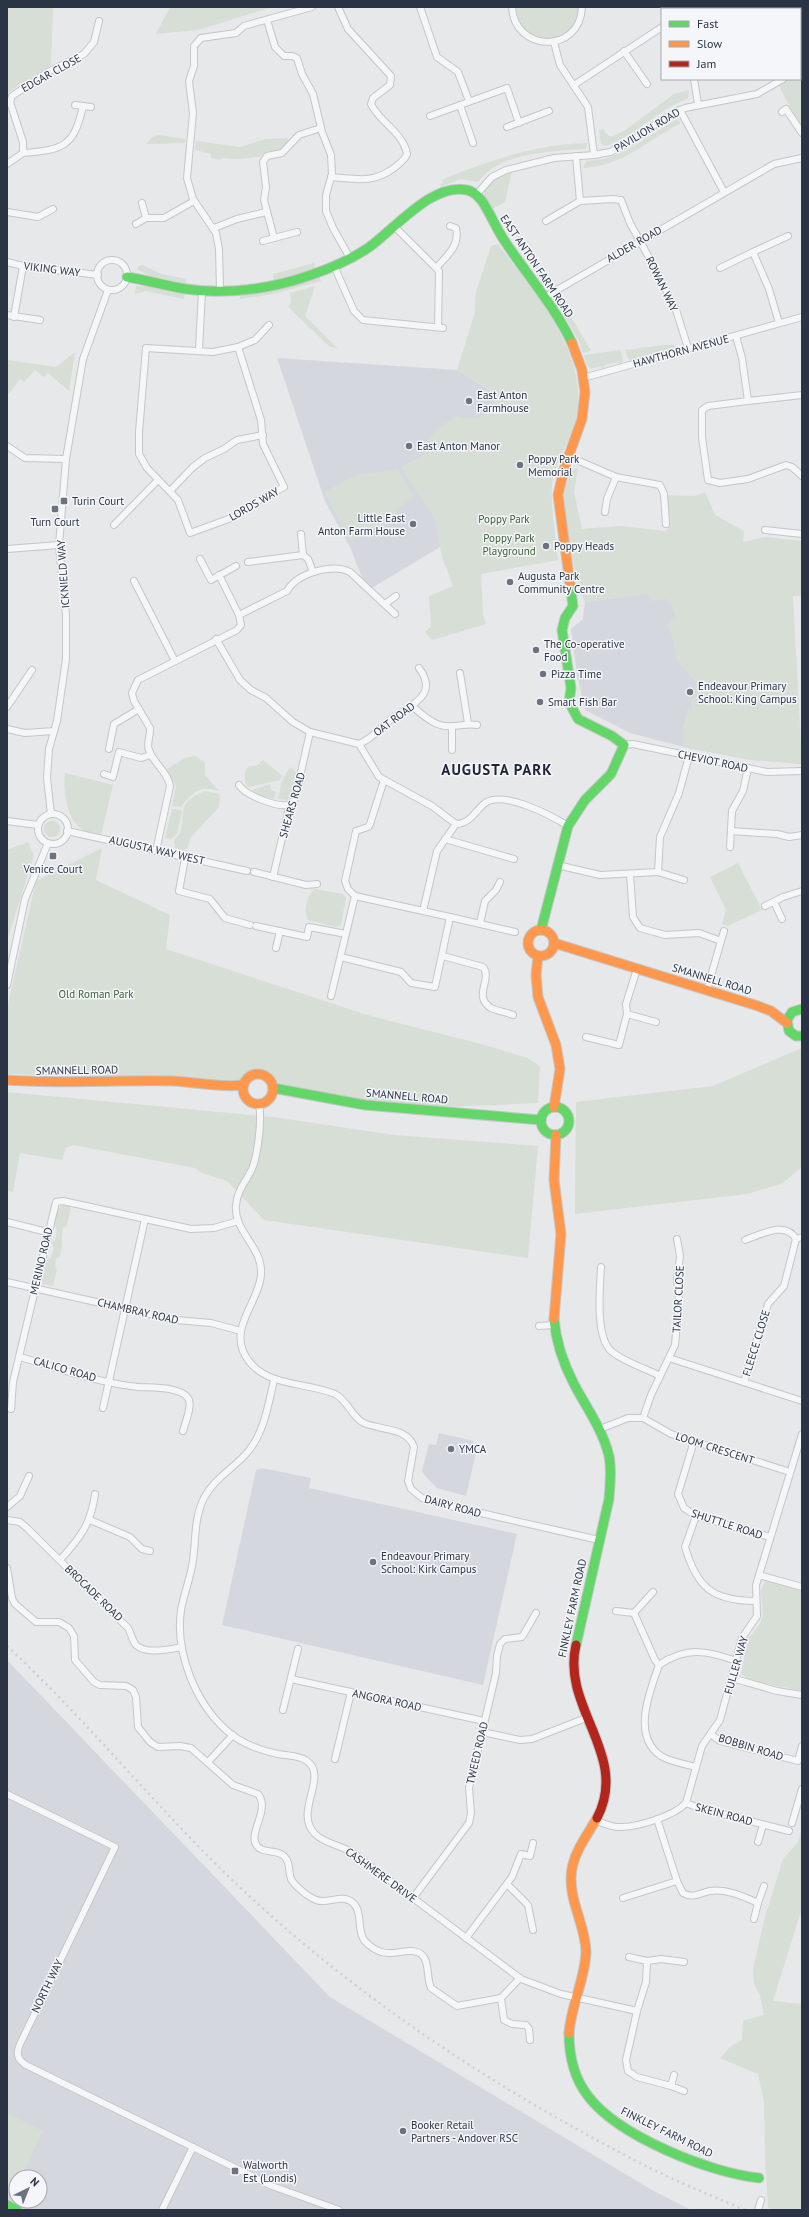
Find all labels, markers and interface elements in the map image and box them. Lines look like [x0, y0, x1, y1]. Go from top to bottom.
legend [661, 8, 801, 80]
text: Fast [697, 16, 718, 31]
text: Slow [697, 36, 722, 51]
street label: EDGAR CLOSE [19, 51, 83, 95]
text: Jam [696, 56, 716, 71]
street label: PAVILION ROAD [611, 105, 683, 155]
street label: EAST ANTON FARM ROAD [497, 212, 577, 320]
street label: ALDER ROAD [604, 223, 664, 265]
street label: ROWAN WAY [643, 254, 682, 315]
street label: VIKING WAY [22, 258, 82, 280]
street label: HAWTHORN AVENUE [631, 331, 731, 371]
place label: East Anton Farmhouse [477, 388, 529, 415]
marker: East Anton Farmhouse [464, 396, 474, 406]
place label: East Anton Manor [417, 439, 500, 453]
marker: East Anton Manor [404, 441, 414, 451]
place label: Poppy Park Memorial [528, 452, 580, 479]
marker: Poppy Park Memorial [515, 460, 525, 470]
street label: LORDS WAY [227, 484, 282, 524]
place label: Turin Court [72, 494, 124, 508]
marker: Turin Court [59, 496, 69, 506]
marker: Turn Court [50, 504, 60, 514]
place label: Little East Anton Farm House [318, 511, 405, 538]
park label: Poppy Park [478, 512, 530, 526]
place label: Turn Court [30, 515, 80, 529]
marker: Little East Anton Farm House [408, 519, 418, 529]
park label: Poppy Park Playground [482, 531, 536, 558]
street label: ICKNIELD WAY [54, 538, 72, 609]
place label: Poppy Heads [554, 539, 614, 553]
marker: Poppy Heads [541, 541, 551, 551]
place label: Augusta Park Community Centre [518, 569, 605, 596]
marker: Augusta Park Community Centre [505, 577, 515, 587]
place label: The Co-operative Food [544, 637, 625, 664]
marker: The Co-operative Food [531, 645, 541, 655]
place label: Pizza Time [551, 667, 602, 681]
marker: Pizza Time [538, 669, 548, 679]
place label: Endeavour Primary School: King Campus [698, 679, 797, 706]
marker: Endeavour Primary School: King Campus [685, 687, 695, 697]
place label: Smart Fish Bar [548, 695, 617, 709]
marker: Smart Fish Bar [535, 697, 545, 707]
street label: OAT ROAD [370, 699, 418, 739]
street label: CHEVIOT ROAD [677, 747, 749, 775]
district label: AUGUSTA PARK [441, 760, 553, 779]
street label: SHEARS ROAD [276, 770, 308, 840]
street label: AUGUSTA WAY WEST [108, 832, 206, 868]
marker: Venice Court [48, 851, 58, 861]
place label: Venice Court [23, 862, 83, 876]
street label: SMANNELL ROAD [671, 960, 753, 998]
park label: Old Roman Park [58, 987, 134, 1001]
street label: SMANNELL ROAD [36, 1062, 118, 1078]
street label: SMANNELL ROAD [365, 1085, 449, 1107]
street label: MERINO ROAD [26, 1226, 56, 1296]
street label: TAILOR CLOSE [669, 1265, 687, 1333]
street label: CHAMBRAY ROAD [96, 1295, 180, 1327]
street label: FLEECE CLOSE [739, 1308, 773, 1378]
street label: CALICO ROAD [32, 1353, 98, 1385]
street label: LOOM CRESCENT [674, 1429, 756, 1467]
place label: YMCA [459, 1442, 487, 1456]
marker: YMCA [446, 1444, 456, 1454]
street label: DAIRY ROAD [423, 1492, 483, 1520]
street label: SHUTTLE ROAD [690, 1506, 764, 1542]
place label: Endeavour Primary School: Kirk Campus [381, 1549, 477, 1576]
marker: Endeavour Primary School: Kirk Campus [368, 1557, 378, 1567]
street label: FINKLEY FARM ROAD [555, 1557, 589, 1659]
street label: BROCADE ROAD [62, 1562, 126, 1624]
street label: FULLER WAY [721, 1633, 751, 1696]
street label: ANGORA ROAD [351, 1686, 423, 1714]
street label: TWEED ROAD [463, 1720, 491, 1786]
street label: BOBBIN ROAD [717, 1730, 785, 1764]
street label: SKEIN ROAD [694, 1800, 754, 1828]
street label: CASHMERE DRIVE [343, 1844, 419, 1906]
street label: NORTH WAY [28, 1956, 66, 2015]
street label: FINKLEY FARM ROAD [619, 2104, 715, 2160]
place label: Booker Retail Partners - Andover RSC [411, 2118, 518, 2145]
marker: Booker Retail Partners - Andover RSC [398, 2126, 408, 2136]
place label: Walworth Est (Londis) [243, 2158, 297, 2185]
marker: Walworth Est (Londis) [230, 2166, 240, 2176]
north arrow [8, 2169, 48, 2209]
text: N [27, 2174, 42, 2189]

